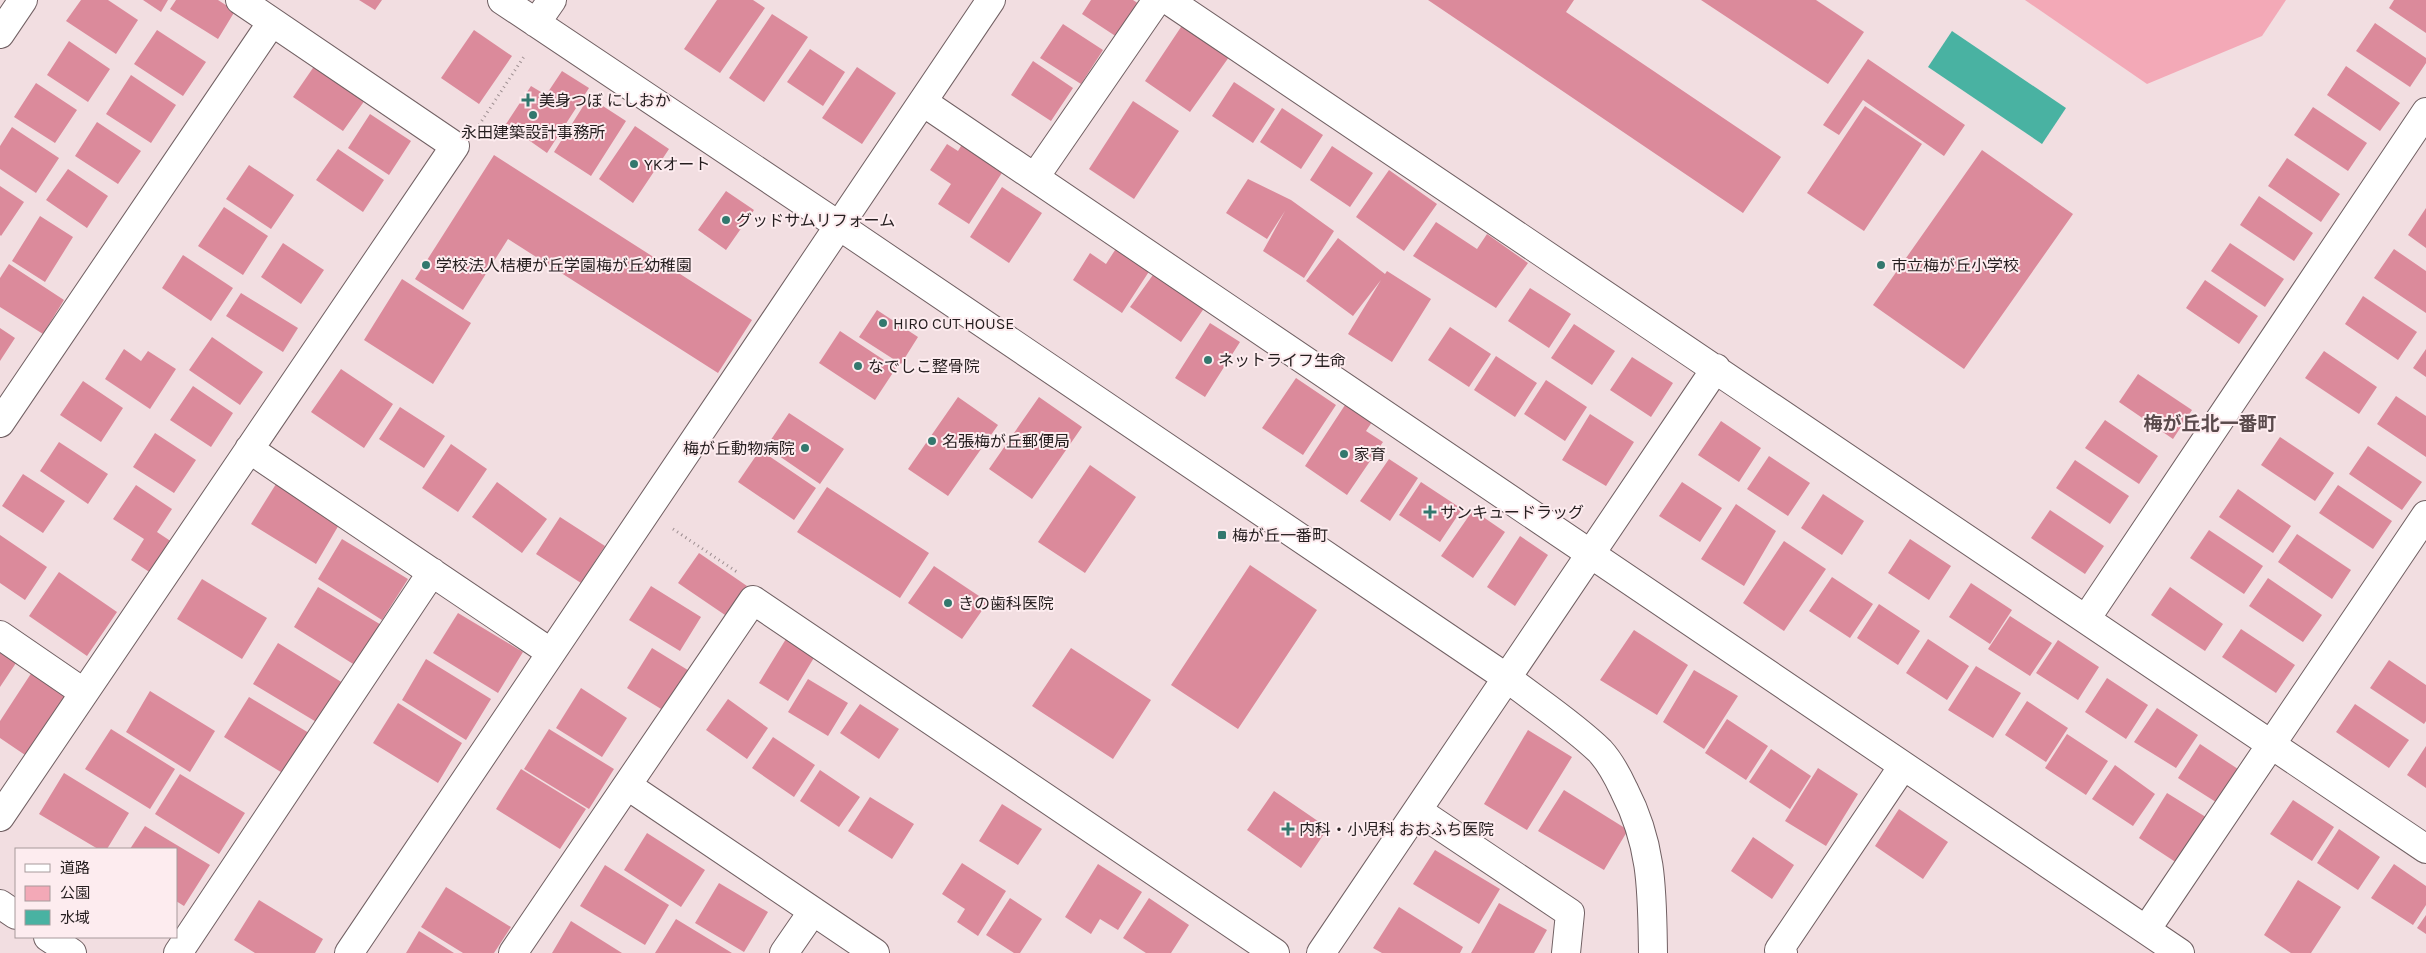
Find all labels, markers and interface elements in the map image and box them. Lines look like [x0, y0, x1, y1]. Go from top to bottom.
place label: 美身つぼ にしおか [539, 91, 671, 110]
marker: 美身つぼ にしおか [521, 93, 535, 107]
marker: 永田建築設計事務所 [527, 109, 539, 121]
place label: 永田建築設計事務所 [461, 123, 605, 142]
place label: YKオート [644, 155, 711, 174]
marker: YKオート [628, 158, 640, 170]
place label: グッドサムリフォーム [736, 211, 895, 230]
marker: グッドサムリフォーム [720, 214, 732, 226]
place label: 学校法人桔梗が丘学園梅が丘幼稚園 [436, 256, 692, 275]
place label: 市立梅が丘小学校 [1891, 256, 2019, 275]
marker: 学校法人桔梗が丘学園梅が丘幼稚園 [420, 259, 432, 271]
marker: 市立梅が丘小学校 [1875, 259, 1887, 271]
place label: HIRO CUT HOUSE [893, 314, 1014, 333]
marker: HIRO CUT HOUSE [877, 317, 889, 329]
place label: ネットライフ生命 [1218, 351, 1346, 370]
marker: ネットライフ生命 [1202, 354, 1214, 366]
place label: なでしこ整骨院 [868, 357, 980, 376]
marker: なでしこ整骨院 [852, 360, 864, 372]
district label: 梅が丘北一番町 [2143, 413, 2277, 435]
place label: 名張梅が丘郵便局 [942, 432, 1070, 451]
marker: 名張梅が丘郵便局 [926, 435, 938, 447]
place label: 梅が丘動物病院 [683, 439, 795, 458]
marker: 梅が丘動物病院 [799, 442, 811, 454]
place label: 家育 [1354, 445, 1386, 464]
marker: 家育 [1338, 448, 1350, 460]
place label: サンキュードラッグ [1440, 503, 1584, 522]
marker: サンキュードラッグ [1424, 506, 1436, 518]
place label: 梅が丘一番町 [1232, 526, 1328, 545]
marker: 梅が丘一番町 [1216, 529, 1228, 541]
place label: きの歯科医院 [958, 594, 1054, 613]
marker: きの歯科医院 [942, 597, 954, 609]
place label: 内科・小児科 おおふち医院 [1299, 820, 1494, 839]
marker: 内科・小児科 おおふち医院 [1281, 822, 1295, 836]
legend [15, 848, 178, 938]
text: 道路 [60, 859, 90, 877]
text: 公園 [60, 884, 90, 902]
text: 水域 [60, 909, 90, 927]

